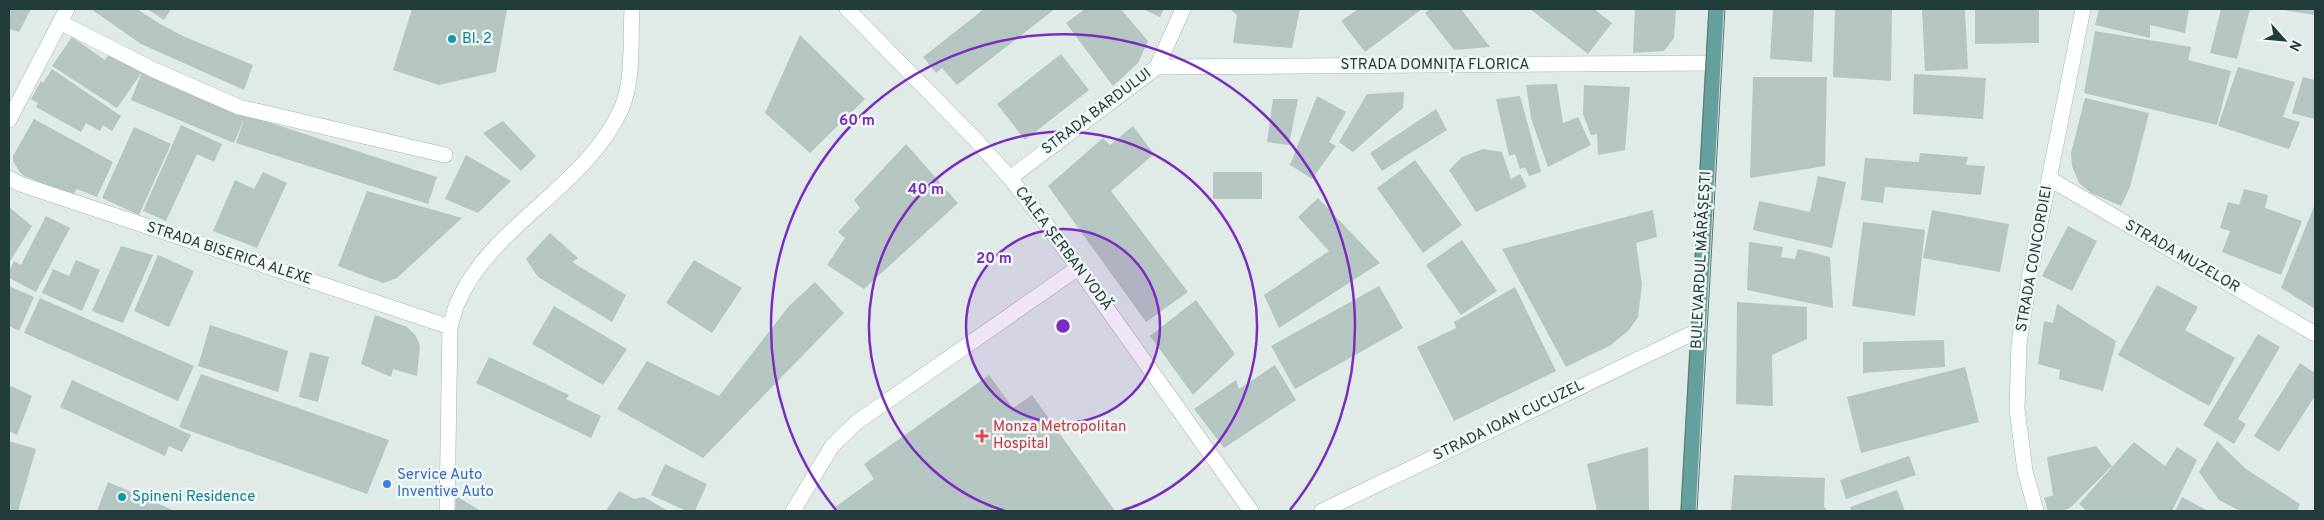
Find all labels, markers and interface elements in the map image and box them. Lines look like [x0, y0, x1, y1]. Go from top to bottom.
north arrow [2259, 15, 2309, 65]
place label: Bl. 2 [462, 30, 492, 49]
marker: Bl. 2 [446, 33, 458, 45]
text: N [2284, 37, 2304, 54]
street label: STRADA DOMNIȚA FLORICA [1340, 56, 1530, 75]
street label: STRADA BARDULUI [1039, 65, 1155, 159]
text: 60 m [839, 112, 875, 131]
street label: BULEVARDUL MĂRĂȘEȘTI [1686, 170, 1716, 349]
text: 40 m [908, 181, 944, 200]
street label: CALEA ȘERBAN VODĂ [1010, 182, 1118, 315]
street label: STRADA CONCORDIEI [2013, 184, 2057, 334]
street label: STRADA MUZELOR [2121, 216, 2243, 298]
street label: STRADA BISERICA ALEXE [144, 218, 314, 290]
text: 20 m [976, 250, 1012, 269]
centre of rings [1054, 317, 1072, 335]
street label: STRADA IOAN CUCUZEL [1431, 376, 1587, 466]
place label: Monza Metropolitan Hospital [993, 418, 1127, 454]
marker: Monza Metropolitan Hospital [975, 429, 989, 443]
place label: Service Auto Inventive Auto [397, 466, 494, 502]
marker: Service Auto Inventive Auto [381, 478, 393, 490]
place label: Spineni Residence [132, 488, 255, 507]
marker: Spineni Residence [116, 491, 128, 503]

